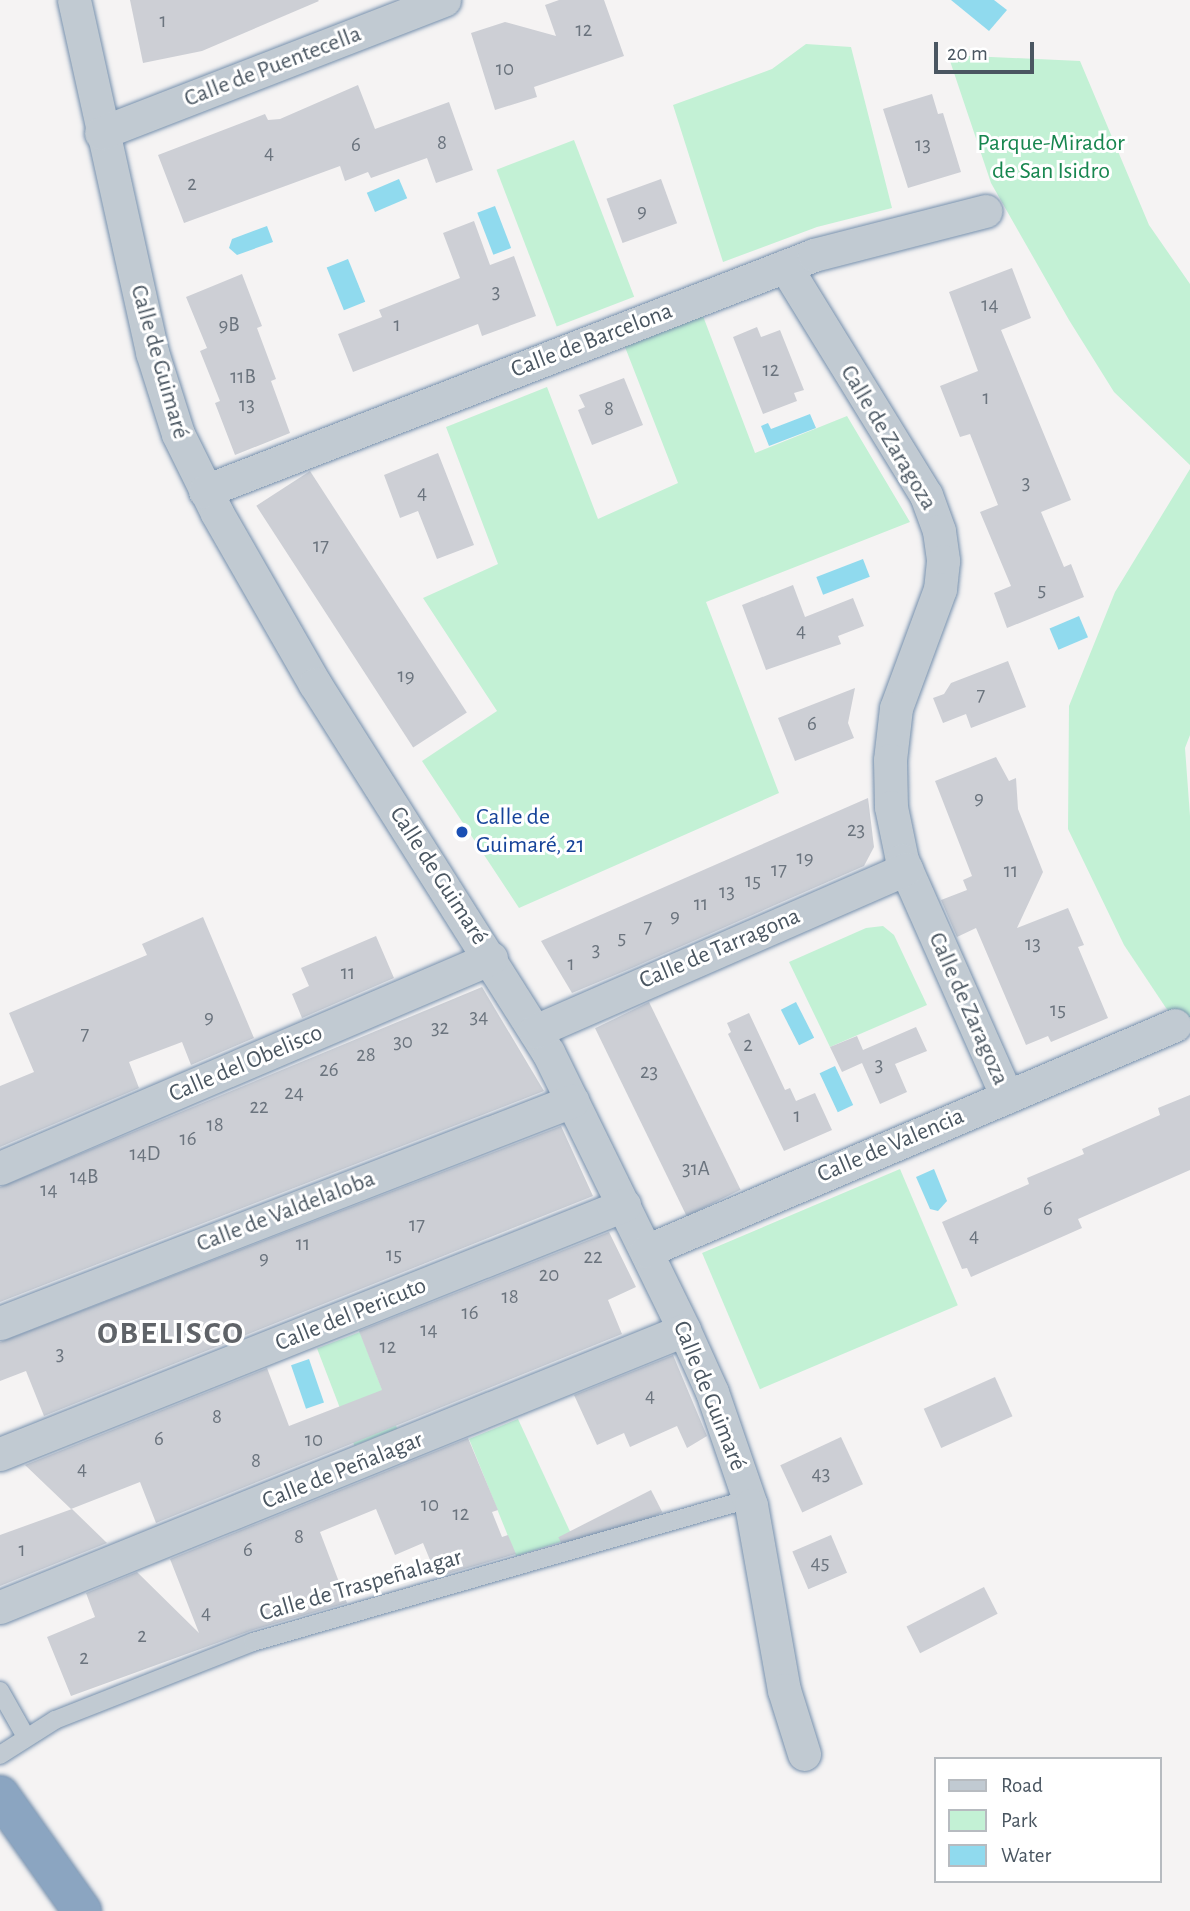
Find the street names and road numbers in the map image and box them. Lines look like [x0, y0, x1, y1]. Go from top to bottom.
street label: Calle de Puentecella [180, 20, 366, 114]
street label: Calle de Guimaré [123, 282, 195, 442]
street label: Calle de Barcelona [507, 297, 677, 385]
street label: Calle de Zaragoza [833, 360, 943, 516]
street label: Calle de Guimaré [383, 802, 493, 950]
street label: Calle de Tarragona [635, 902, 805, 996]
street label: Calle de Zaragoza [921, 928, 1015, 1090]
street label: Calle del Obelisco [165, 1019, 327, 1109]
street label: Calle de Valencia [813, 1102, 969, 1190]
street label: Calle de Valdelaloba [193, 1165, 379, 1259]
street label: Calle del Pericuto [271, 1272, 431, 1358]
street label: Calle de Guimaré [666, 1317, 752, 1475]
street label: Calle de Peñalagar [258, 1426, 428, 1516]
street label: Calle de Traspeñalagar [256, 1543, 466, 1629]

